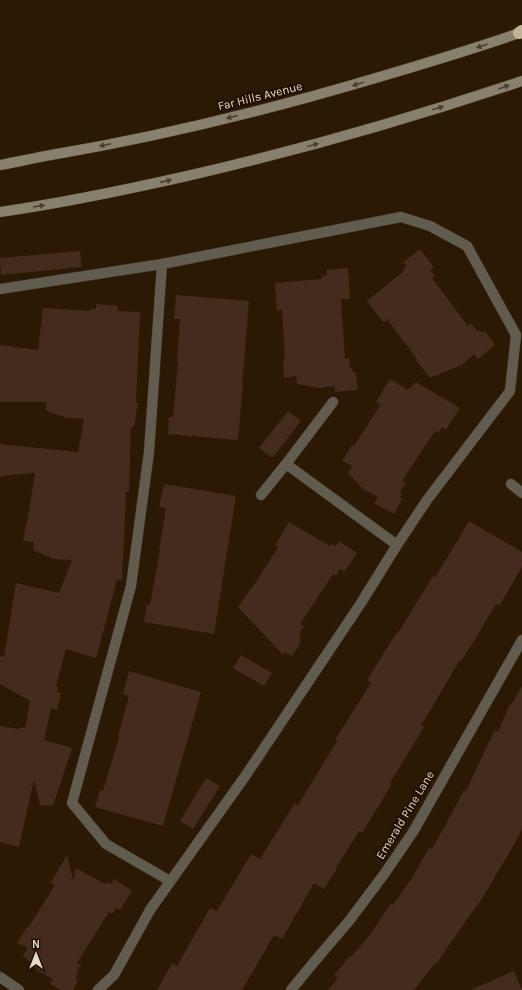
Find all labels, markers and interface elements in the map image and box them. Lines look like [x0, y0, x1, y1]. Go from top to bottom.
one-way arrow [476, 43, 488, 49]
street label: Far Hills Avenue [216, 79, 304, 113]
one-way arrow [351, 81, 363, 87]
one-way arrow [498, 84, 510, 90]
one-way arrow [432, 105, 444, 111]
one-way arrow [226, 115, 238, 121]
one-way arrow [308, 142, 320, 148]
one-way arrow [99, 143, 111, 149]
one-way arrow [160, 177, 172, 183]
one-way arrow [32, 203, 45, 209]
street label: Emerald Pine Lane [373, 768, 437, 862]
north arrow [16, 934, 56, 974]
text: N [32, 938, 40, 951]

